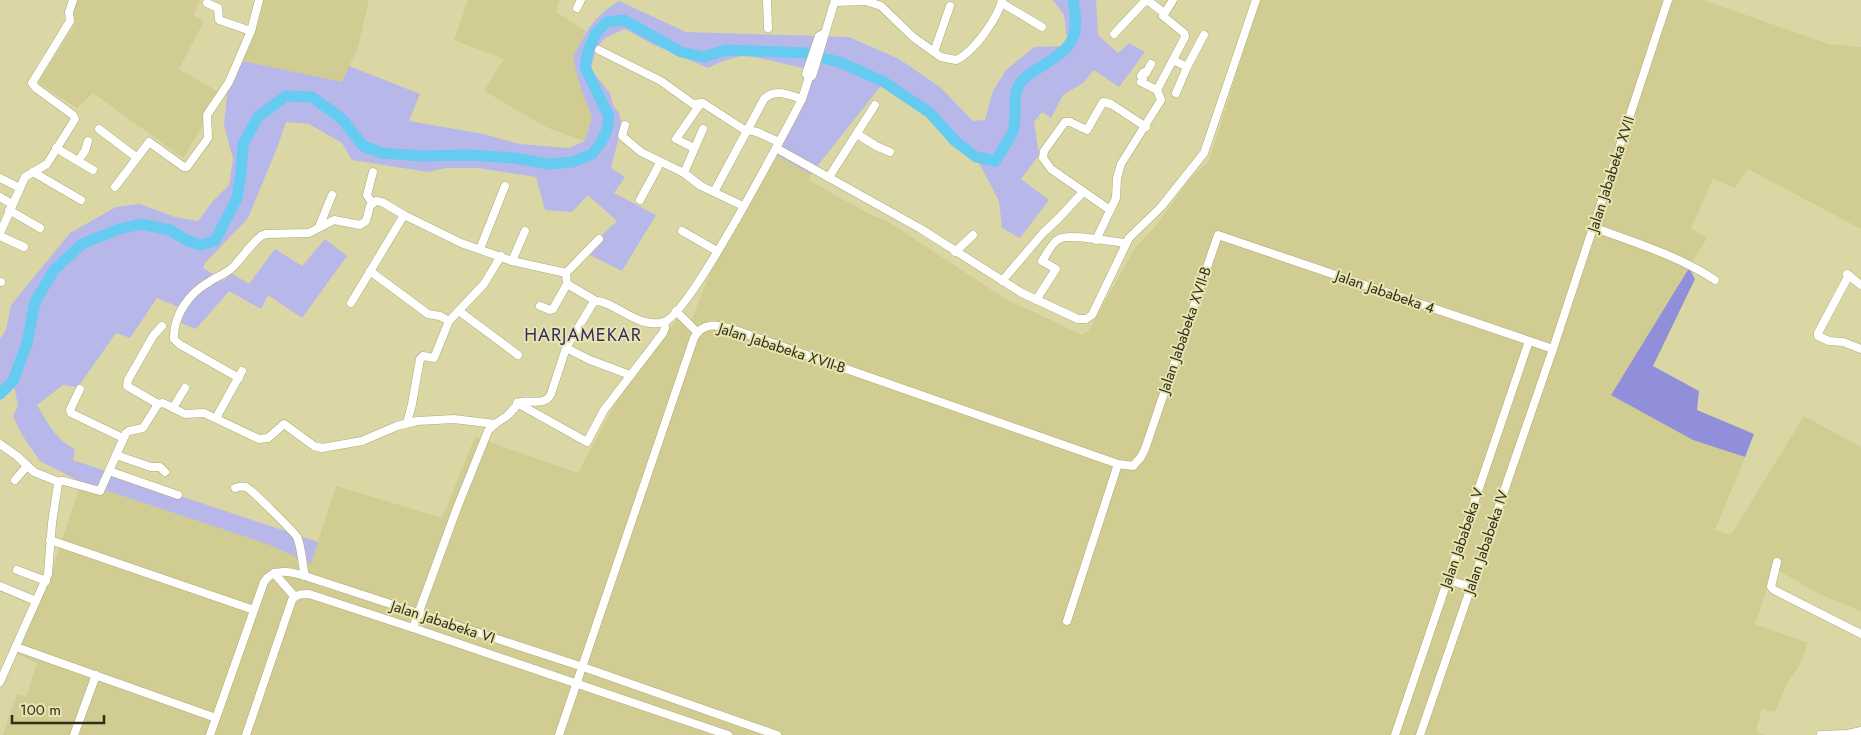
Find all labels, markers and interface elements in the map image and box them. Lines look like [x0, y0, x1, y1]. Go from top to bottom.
street label: Jalan Jababeka XVII [1581, 113, 1640, 237]
street label: Jalan Jababeka XVII-B [1152, 264, 1217, 398]
street label: Jalan Jababeka 4 [1330, 264, 1438, 319]
street label: Jalan Jababeka XVII-B [714, 316, 848, 379]
district label: HARJAMEKAR [524, 322, 642, 348]
street label: Jalan Jababeka V [1434, 485, 1490, 593]
street label: Jalan Jababeka IV [1457, 487, 1514, 599]
street label: Jalan Jababeka VI [386, 594, 498, 649]
scale bar [12, 692, 105, 724]
text: 100 m [20, 699, 61, 721]

